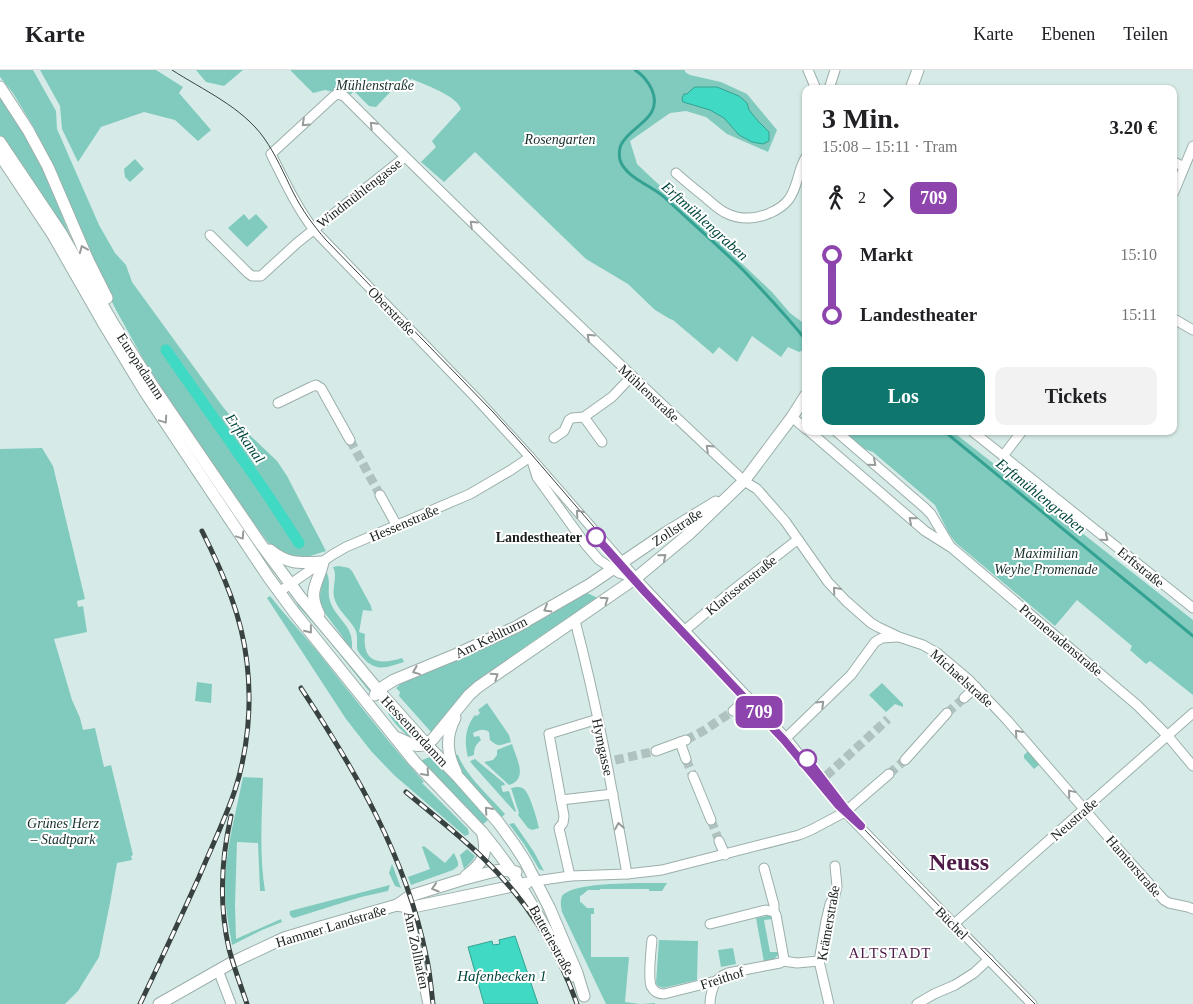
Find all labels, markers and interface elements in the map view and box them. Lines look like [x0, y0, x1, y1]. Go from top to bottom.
text: Karte [25, 21, 85, 47]
text: Karte [973, 24, 1013, 44]
text: Ebenen [1041, 24, 1095, 44]
text: Teilen [1123, 24, 1168, 44]
park label: Mühlenstraße [335, 78, 414, 93]
text: 3 Min. [822, 103, 900, 134]
one-way arrow [302, 117, 311, 126]
text: 3.20 € [1110, 117, 1157, 138]
one-way arrow [370, 122, 379, 131]
park label: Rosengarten [524, 132, 595, 147]
text: 15:08 – 15:11 · Tram [822, 138, 957, 155]
street label: Windmühlengasse [314, 156, 404, 231]
water label: Erftmühlengraben [658, 178, 751, 264]
icon: walk [822, 184, 850, 212]
icon: forward [874, 184, 902, 212]
text: 709 [920, 188, 947, 208]
text: 2 [858, 189, 866, 206]
one-way arrow [470, 220, 479, 229]
text: Markt [860, 244, 913, 265]
one-way arrow [79, 245, 90, 254]
text: 15:10 [1121, 246, 1157, 263]
street label: Oberstraße [365, 284, 418, 339]
text: Landestheater [860, 304, 977, 325]
text: 15:11 [1121, 306, 1157, 323]
street label: Europadamm [114, 331, 167, 402]
one-way arrow [587, 333, 596, 342]
street label: Mühlenstraße [615, 362, 682, 425]
button: Los [822, 367, 985, 425]
button: Tickets [995, 367, 1157, 425]
water label: Erftkanal [222, 409, 268, 466]
one-way arrow [158, 414, 167, 424]
one-way arrow [705, 445, 714, 454]
water label: Erftmühlengraben [992, 455, 1089, 537]
one-way arrow [867, 457, 876, 466]
street label: Hessenstraße [367, 502, 441, 545]
street label: Zollstraße [649, 506, 705, 549]
one-way arrow [576, 510, 585, 519]
one-way arrow [909, 517, 918, 526]
marker: Landestheater [586, 527, 606, 547]
one-way arrow [235, 530, 244, 539]
place label: Landestheater [496, 530, 582, 545]
one-way arrow [1100, 533, 1109, 542]
street label: Erftstraße [1115, 544, 1167, 591]
park label: Maximilian Weyhe Promenade [994, 546, 1098, 577]
street label: Klarissenstraße [703, 552, 780, 618]
one-way arrow [657, 553, 666, 562]
one-way arrow [832, 587, 841, 596]
one-way arrow [600, 597, 609, 606]
street label: Promenadenstraße [1016, 601, 1105, 679]
one-way arrow [543, 603, 552, 613]
street label: Am Kehlturm [453, 614, 530, 661]
one-way arrow [304, 625, 313, 634]
street label: Michaelstraße [927, 646, 996, 710]
one-way arrow [413, 665, 421, 675]
one-way arrow [489, 673, 499, 682]
street label: Hessentordamm [378, 693, 451, 770]
line badge: 709 [730, 696, 788, 728]
one-way arrow [816, 701, 825, 710]
text: 709 [746, 702, 773, 722]
street label: Hymgasse [589, 717, 616, 777]
one-way arrow [1015, 729, 1024, 738]
unlabelled marker [797, 749, 817, 769]
one-way arrow [420, 768, 429, 777]
one-way arrow [1068, 790, 1076, 799]
street label: Neustraße [1048, 795, 1101, 844]
one-way arrow [485, 807, 493, 816]
park label: Grünes Herz – Stadtpark [27, 816, 100, 847]
one-way arrow [614, 822, 624, 831]
street label: Hamtorstraße [1103, 833, 1164, 900]
district label: Neuss [929, 849, 989, 875]
one-way arrow [431, 882, 440, 892]
street label: Krämerstraße [814, 884, 842, 962]
street label: Hammer Landstraße [274, 903, 388, 950]
street label: Batteriestraße [526, 903, 577, 978]
street label: Büchel [932, 904, 971, 943]
street label: Am Zollhafen [401, 910, 432, 990]
district label: ALTSTADT [849, 945, 931, 961]
street label: Freithof [698, 964, 746, 993]
water label: Hafenbecken 1 [456, 968, 547, 984]

